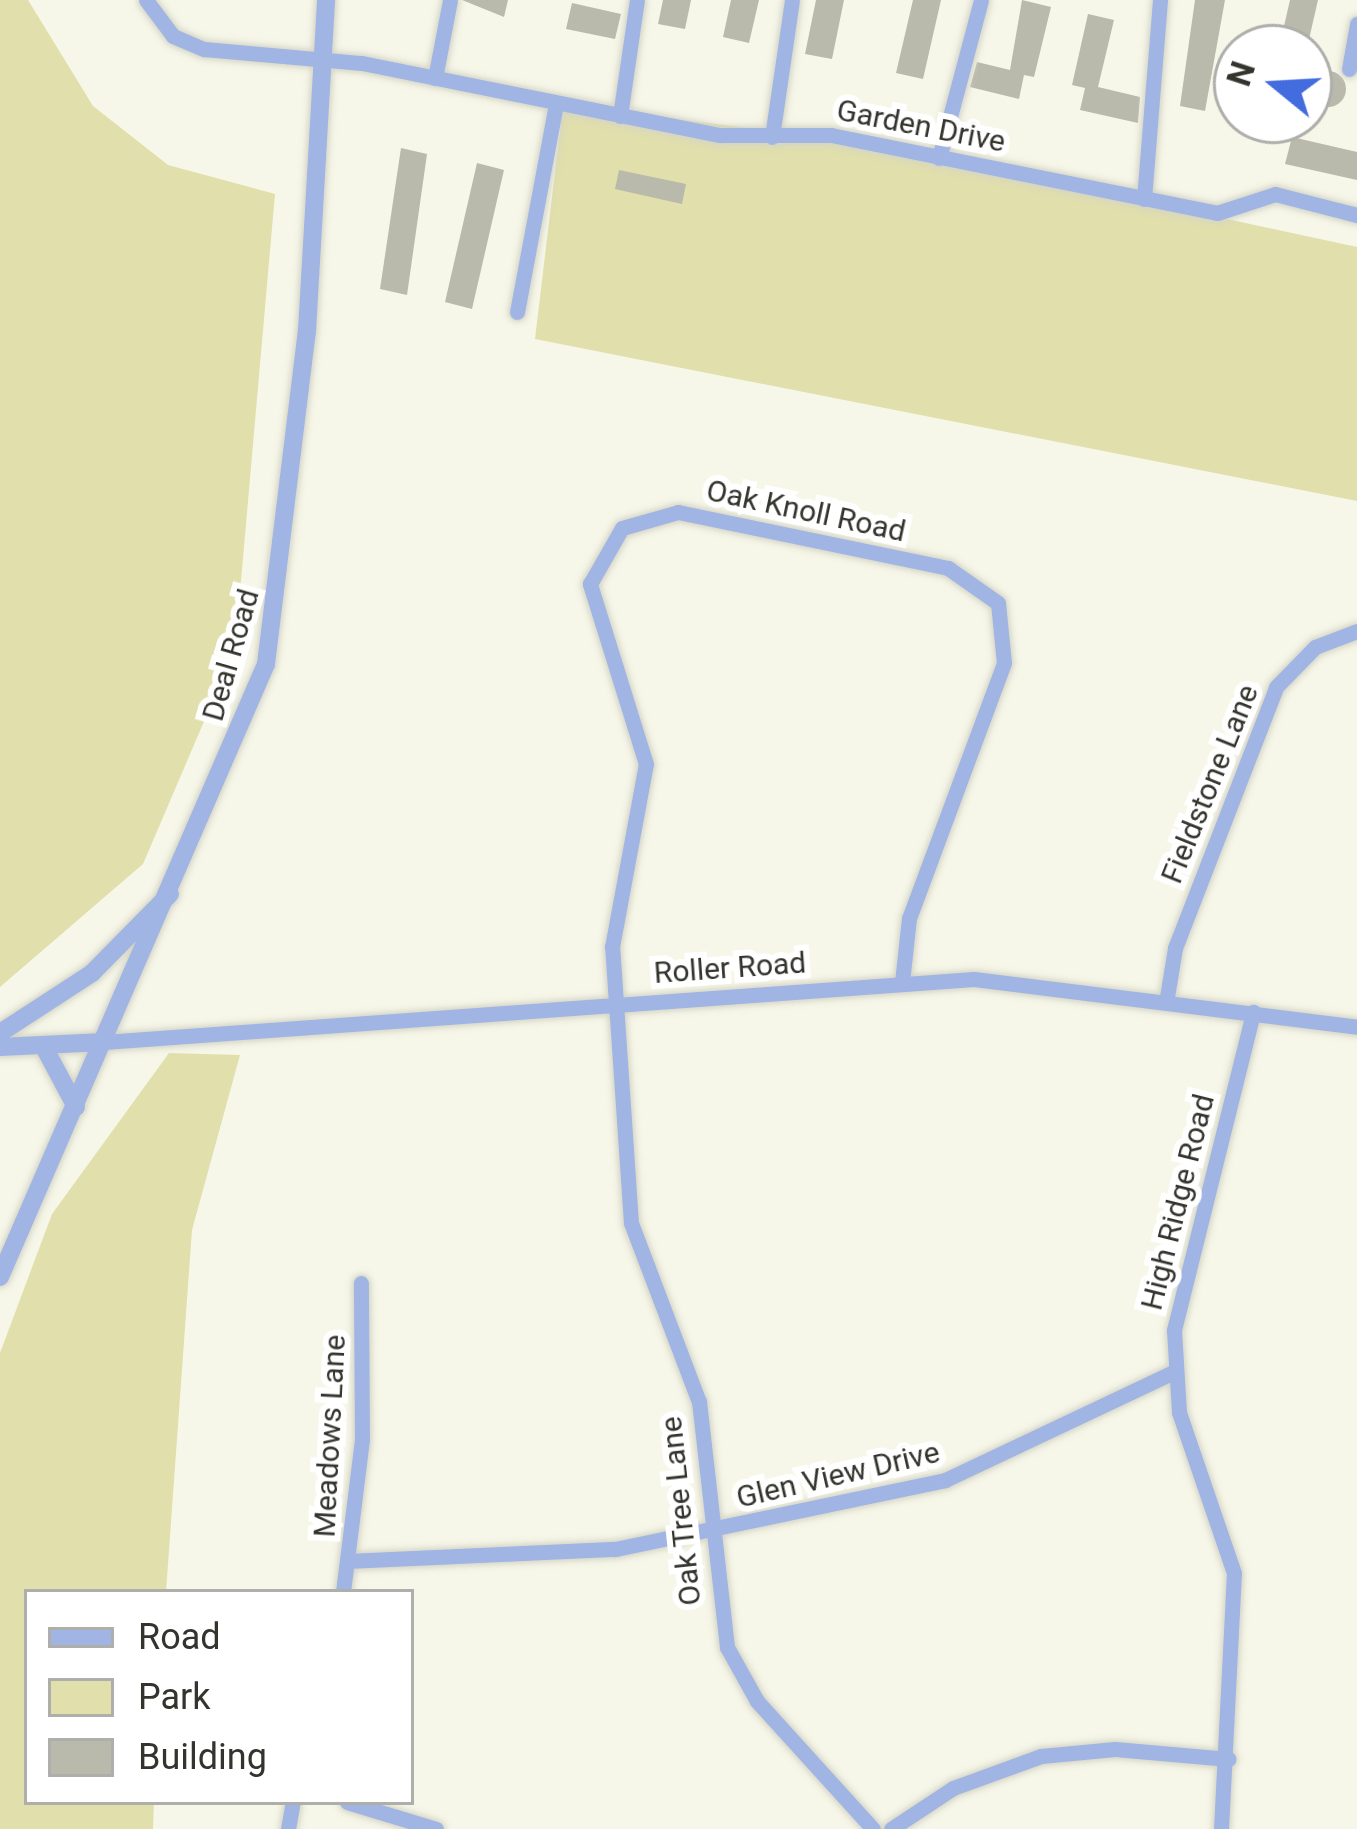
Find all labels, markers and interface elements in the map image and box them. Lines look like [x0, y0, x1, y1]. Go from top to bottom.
north arrow [1213, 24, 1333, 144]
text: N [1219, 57, 1263, 91]
street label: Garden Drive [834, 92, 1008, 160]
street label: Oak Knoll Road [703, 472, 909, 550]
street label: Deal Road [195, 585, 267, 725]
street label: Fieldstone Lane [1154, 679, 1266, 889]
street label: Roller Road [653, 945, 807, 991]
street label: High Ridge Road [1134, 1090, 1222, 1314]
street label: Meadows Lane [307, 1334, 353, 1538]
street label: Oak Tree Lane [653, 1414, 709, 1608]
street label: Glen View Drive [733, 1434, 943, 1516]
legend [24, 1589, 414, 1805]
text: Road [138, 1616, 221, 1658]
text: Park [138, 1676, 211, 1718]
text: Building [138, 1736, 267, 1778]

